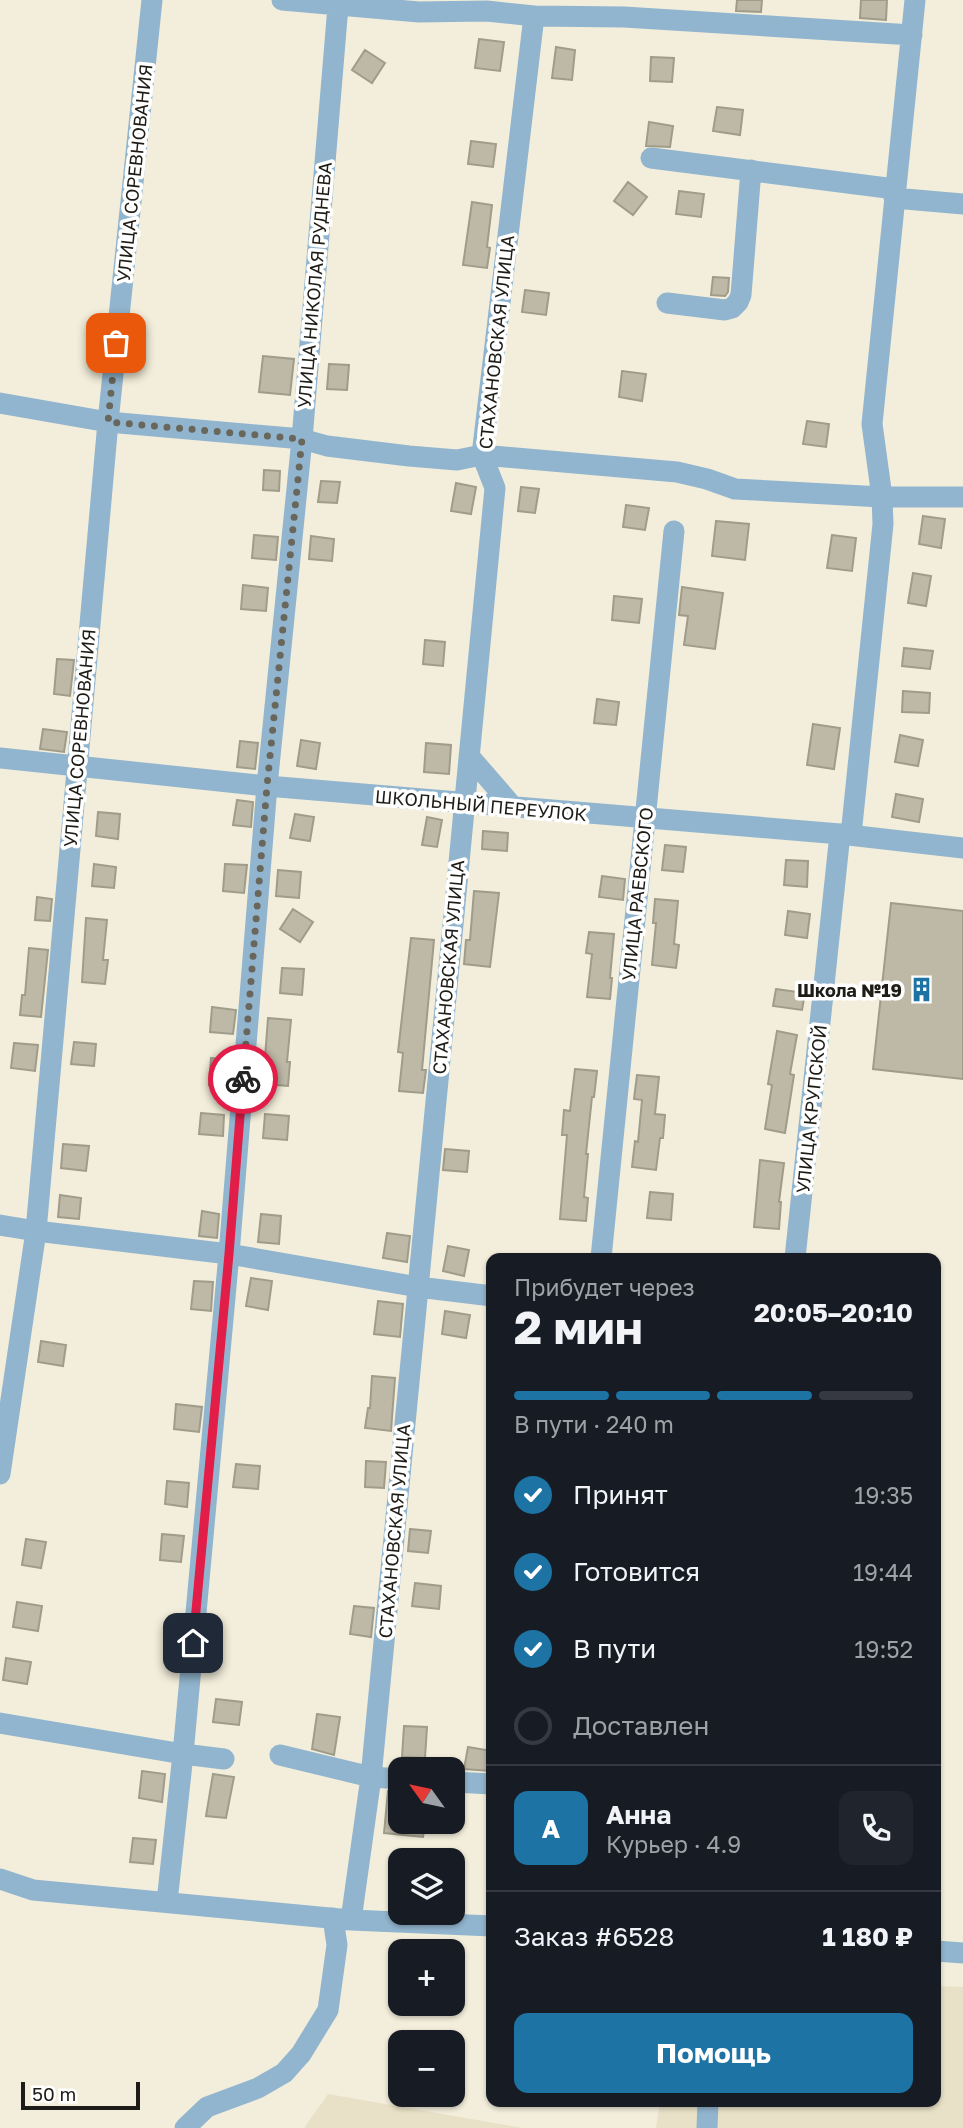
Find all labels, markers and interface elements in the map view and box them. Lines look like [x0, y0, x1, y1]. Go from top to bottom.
street label: УЛИЦА СОРЕВНОВАНИЯ [112, 63, 156, 283]
street label: УЛИЦА НИКОЛАЯ РУДНЕВА [292, 161, 336, 409]
street label: СТАХАНОВСКАЯ УЛИЦА [474, 234, 518, 450]
pin [86, 313, 146, 373]
icon: bag [97, 324, 135, 362]
street label: УЛИЦА СОРЕВНОВАНИЯ [58, 628, 100, 848]
street label: ШКОЛЬНЫЙ ПЕРЕУЛОК [374, 785, 588, 825]
street label: УЛИЦА РАЕВСКОГО [617, 806, 657, 982]
street label: СТАХАНОВСКАЯ УЛИЦА [428, 859, 468, 1075]
building icon: Школа №19 [908, 976, 936, 1004]
place label: Школа №19 [797, 979, 902, 1001]
street label: УЛИЦА КРУПСКОЙ [791, 1023, 831, 1195]
courier [208, 1044, 278, 1114]
icon: bike [224, 1060, 262, 1098]
text: Прибудет через [514, 1273, 695, 1301]
text: 20:05–20:10 [754, 1297, 913, 1328]
text: 2 мин [514, 1299, 643, 1354]
text: В пути · 240 m [514, 1410, 674, 1438]
street label: СТАХАНОВСКАЯ УЛИЦА [374, 1423, 414, 1639]
icon: check [514, 1476, 552, 1514]
text: Принят [573, 1479, 668, 1510]
text: 19:35 [854, 1481, 913, 1509]
icon: check [514, 1553, 552, 1591]
text: Готовится [573, 1556, 700, 1587]
text: 19:44 [853, 1558, 913, 1586]
pin [163, 1613, 223, 1673]
icon: home [174, 1624, 212, 1662]
icon: check [514, 1630, 552, 1668]
text: В пути [573, 1633, 656, 1664]
text: 19:52 [854, 1635, 913, 1663]
text: Доставлен [573, 1710, 709, 1741]
north arrow [388, 1757, 466, 1834]
map controls [388, 1757, 465, 2107]
button: phone [839, 1791, 913, 1865]
text: Анна [606, 1799, 671, 1830]
text: А [542, 1813, 560, 1844]
text: Курьер · 4.9 [606, 1830, 741, 1858]
button: layers [388, 1848, 465, 1925]
text: Заказ #6528 [514, 1921, 674, 1952]
text: 1 180 ₽ [822, 1921, 913, 1952]
button: + [388, 1939, 465, 2016]
button: Помощь [514, 2013, 913, 2093]
button: − [388, 2030, 465, 2107]
scale bar [21, 2079, 140, 2111]
text: 50 m [32, 2082, 76, 2105]

